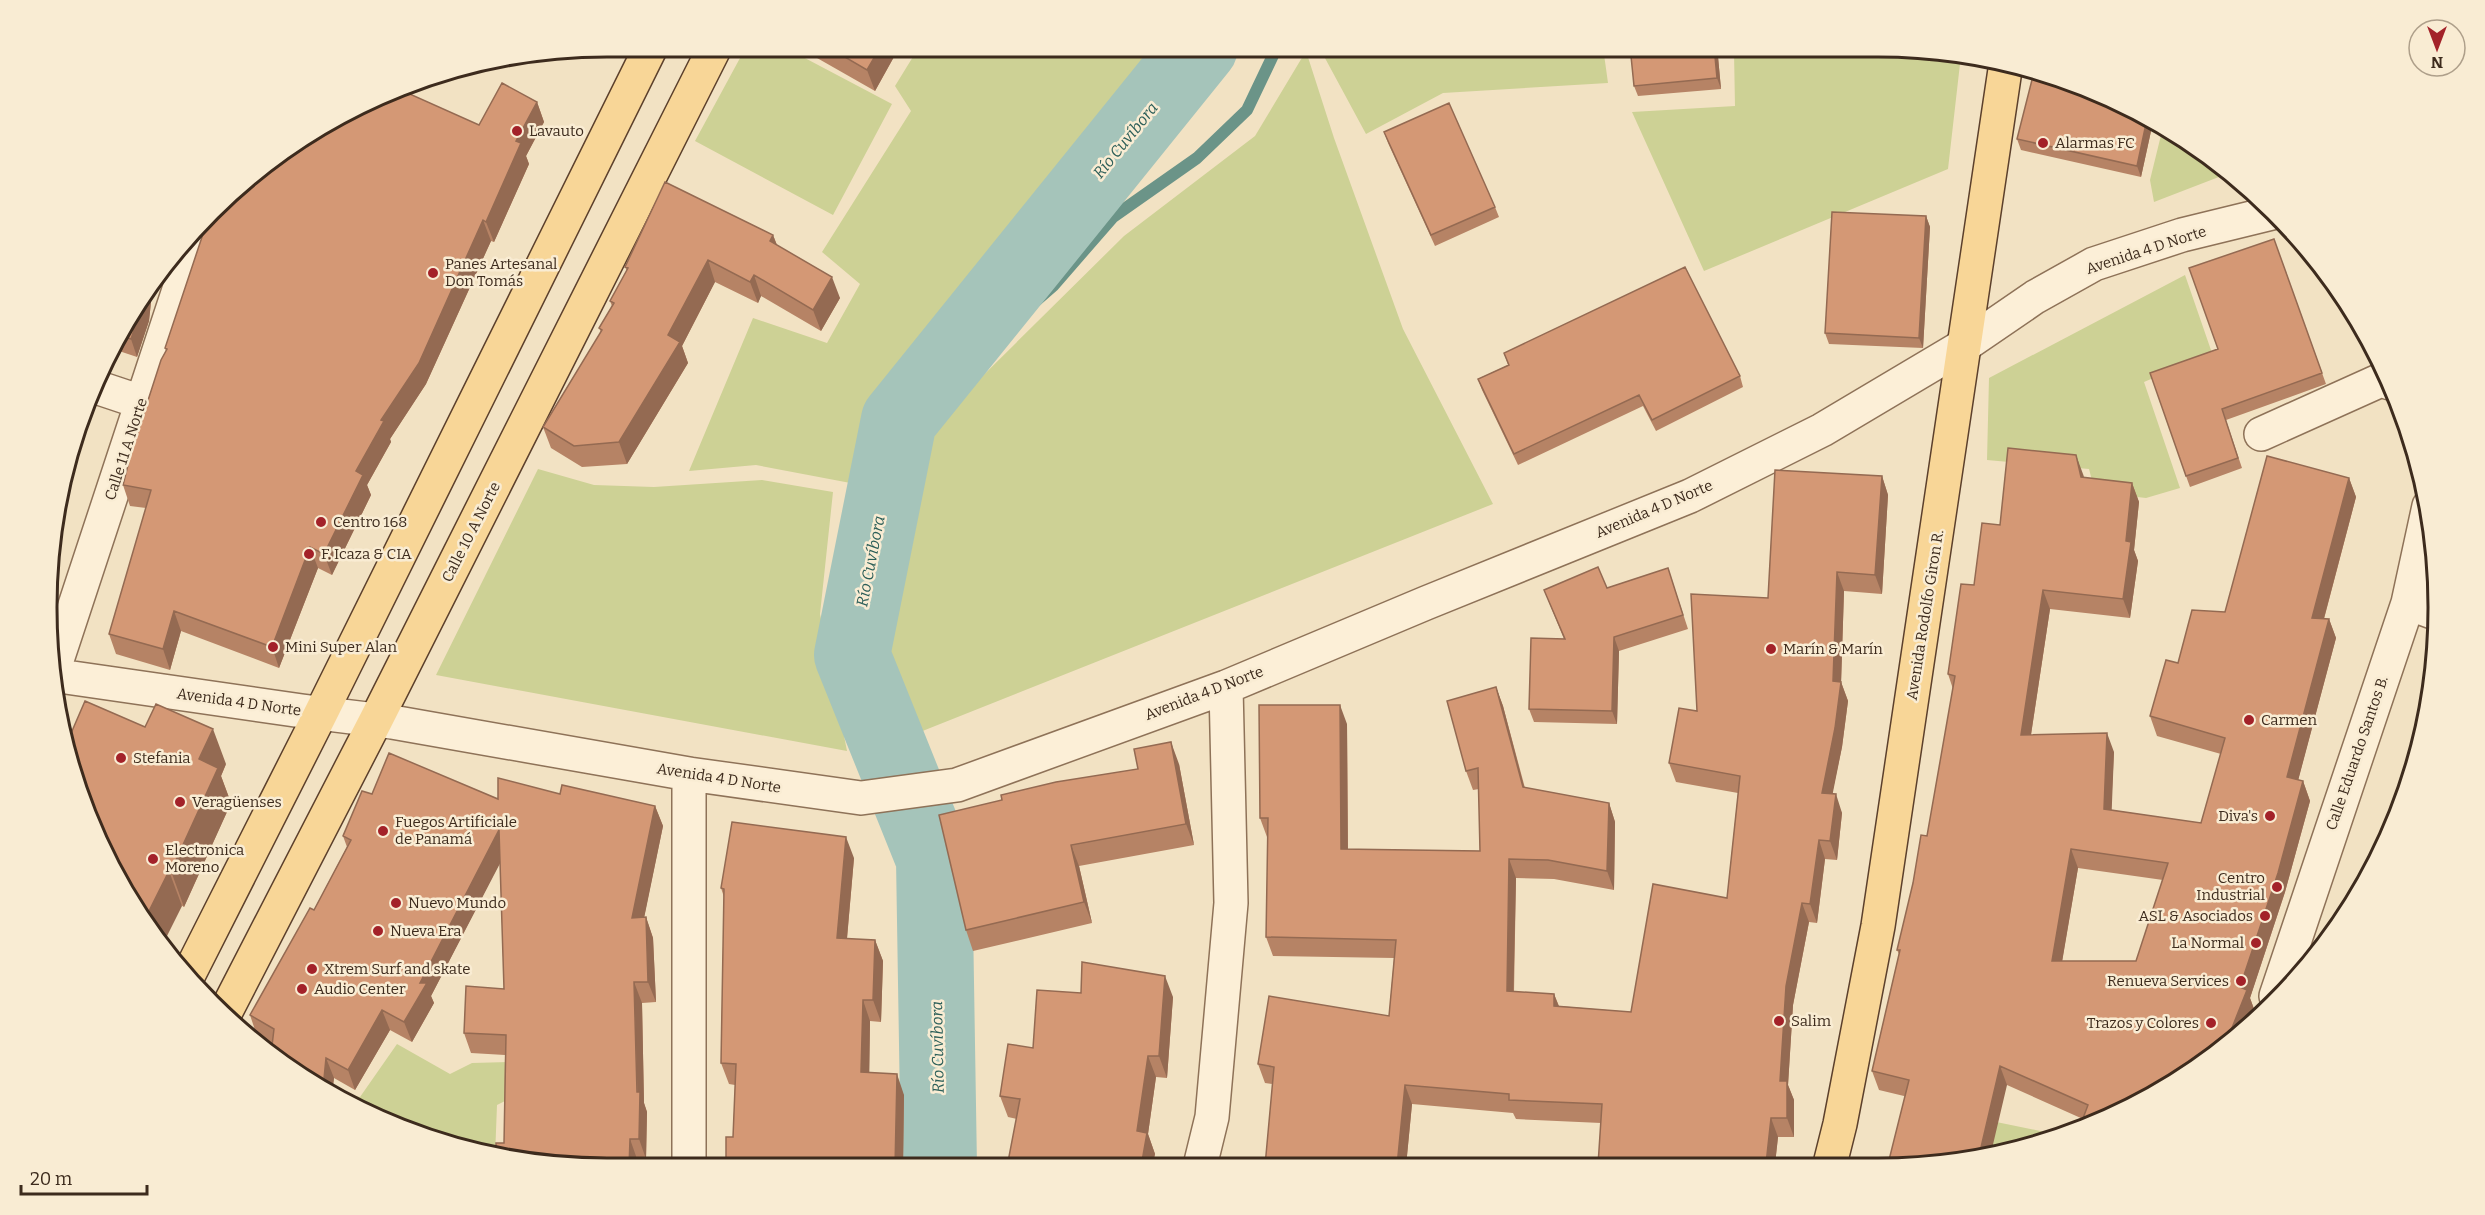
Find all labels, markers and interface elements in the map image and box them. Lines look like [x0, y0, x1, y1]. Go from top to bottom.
north arrow [2407, 18, 2467, 78]
text: N [2431, 53, 2443, 72]
water label: Río Cuvíbora [1089, 99, 1162, 182]
place label: Lavauto [529, 122, 584, 140]
marker: Lavauto [510, 124, 524, 138]
place label: Alarmas FC [2055, 134, 2135, 152]
marker: Alarmas FC [2036, 136, 2050, 150]
street label: Avenida 4 D Norte [2084, 222, 2208, 278]
place label: Panes Artesanal Don Tomás [445, 255, 557, 290]
marker: Panes Artesanal Don Tomás [426, 266, 440, 280]
street label: Calle 11 A Norte [101, 396, 151, 502]
street label: Avenida 4 D Norte [1593, 476, 1715, 542]
street label: Calle 10 A Norte [438, 479, 504, 585]
place label: Centro 168 [333, 513, 407, 531]
water label: Río Cuvíbora [852, 514, 889, 608]
marker: Centro 168 [314, 515, 328, 529]
street label: Avenida Rodolfo Giron R. [1903, 529, 1947, 701]
place label: F. Icaza & CIA [321, 545, 412, 563]
marker: F. Icaza & CIA [302, 547, 316, 561]
place label: Mini Super Alan [285, 638, 397, 656]
marker: Mini Super Alan [266, 640, 280, 654]
place label: Marín & Marín [1783, 640, 1883, 658]
marker: Marín & Marín [1764, 642, 1778, 656]
street label: Avenida 4 D Norte [1142, 662, 1266, 724]
street label: Calle Eduardo Santos B. [2322, 673, 2392, 833]
street label: Avenida 4 D Norte [176, 684, 302, 720]
place label: Carmen [2261, 711, 2318, 729]
marker: Carmen [2242, 713, 2256, 727]
place label: Stefania [133, 749, 191, 767]
marker: Stefania [114, 751, 128, 765]
street label: Avenida 4 D Norte [656, 759, 782, 797]
place label: Veragüenses [192, 793, 282, 811]
marker: Veragüenses [173, 795, 187, 809]
place label: Diva's [2218, 807, 2258, 825]
marker: Diva's [2263, 809, 2277, 823]
place label: Fuegos Artificiale de Panamá [395, 813, 517, 848]
marker: Fuegos Artificiale de Panamá [376, 824, 390, 838]
place label: Electronica Moreno [165, 841, 244, 876]
marker: Electronica Moreno [146, 852, 160, 866]
place label: Centro Industrial [2196, 869, 2265, 904]
marker: Centro Industrial [2270, 880, 2284, 894]
place label: Nuevo Mundo [408, 894, 506, 912]
marker: Nuevo Mundo [389, 896, 403, 910]
place label: ASL & Asociados [2139, 907, 2253, 925]
marker: ASL & Asociados [2258, 909, 2272, 923]
place label: Nueva Era [390, 922, 461, 940]
marker: Nueva Era [371, 924, 385, 938]
place label: La Normal [2171, 934, 2244, 952]
marker: La Normal [2249, 936, 2263, 950]
place label: Xtrem Surf and skate [324, 960, 470, 978]
marker: Xtrem Surf and skate [305, 962, 319, 976]
place label: Renueva Services [2107, 972, 2229, 990]
marker: Renueva Services [2234, 974, 2248, 988]
place label: Audio Center [314, 980, 406, 998]
marker: Audio Center [295, 982, 309, 996]
water label: Río Cuvíbora [927, 1001, 948, 1093]
place label: Salim [1791, 1012, 1832, 1030]
marker: Salim [1772, 1014, 1786, 1028]
place label: Trazos y Colores [2087, 1014, 2199, 1032]
marker: Trazos y Colores [2204, 1016, 2218, 1030]
scale bar [21, 1158, 147, 1196]
text: 20 m [30, 1168, 72, 1190]

